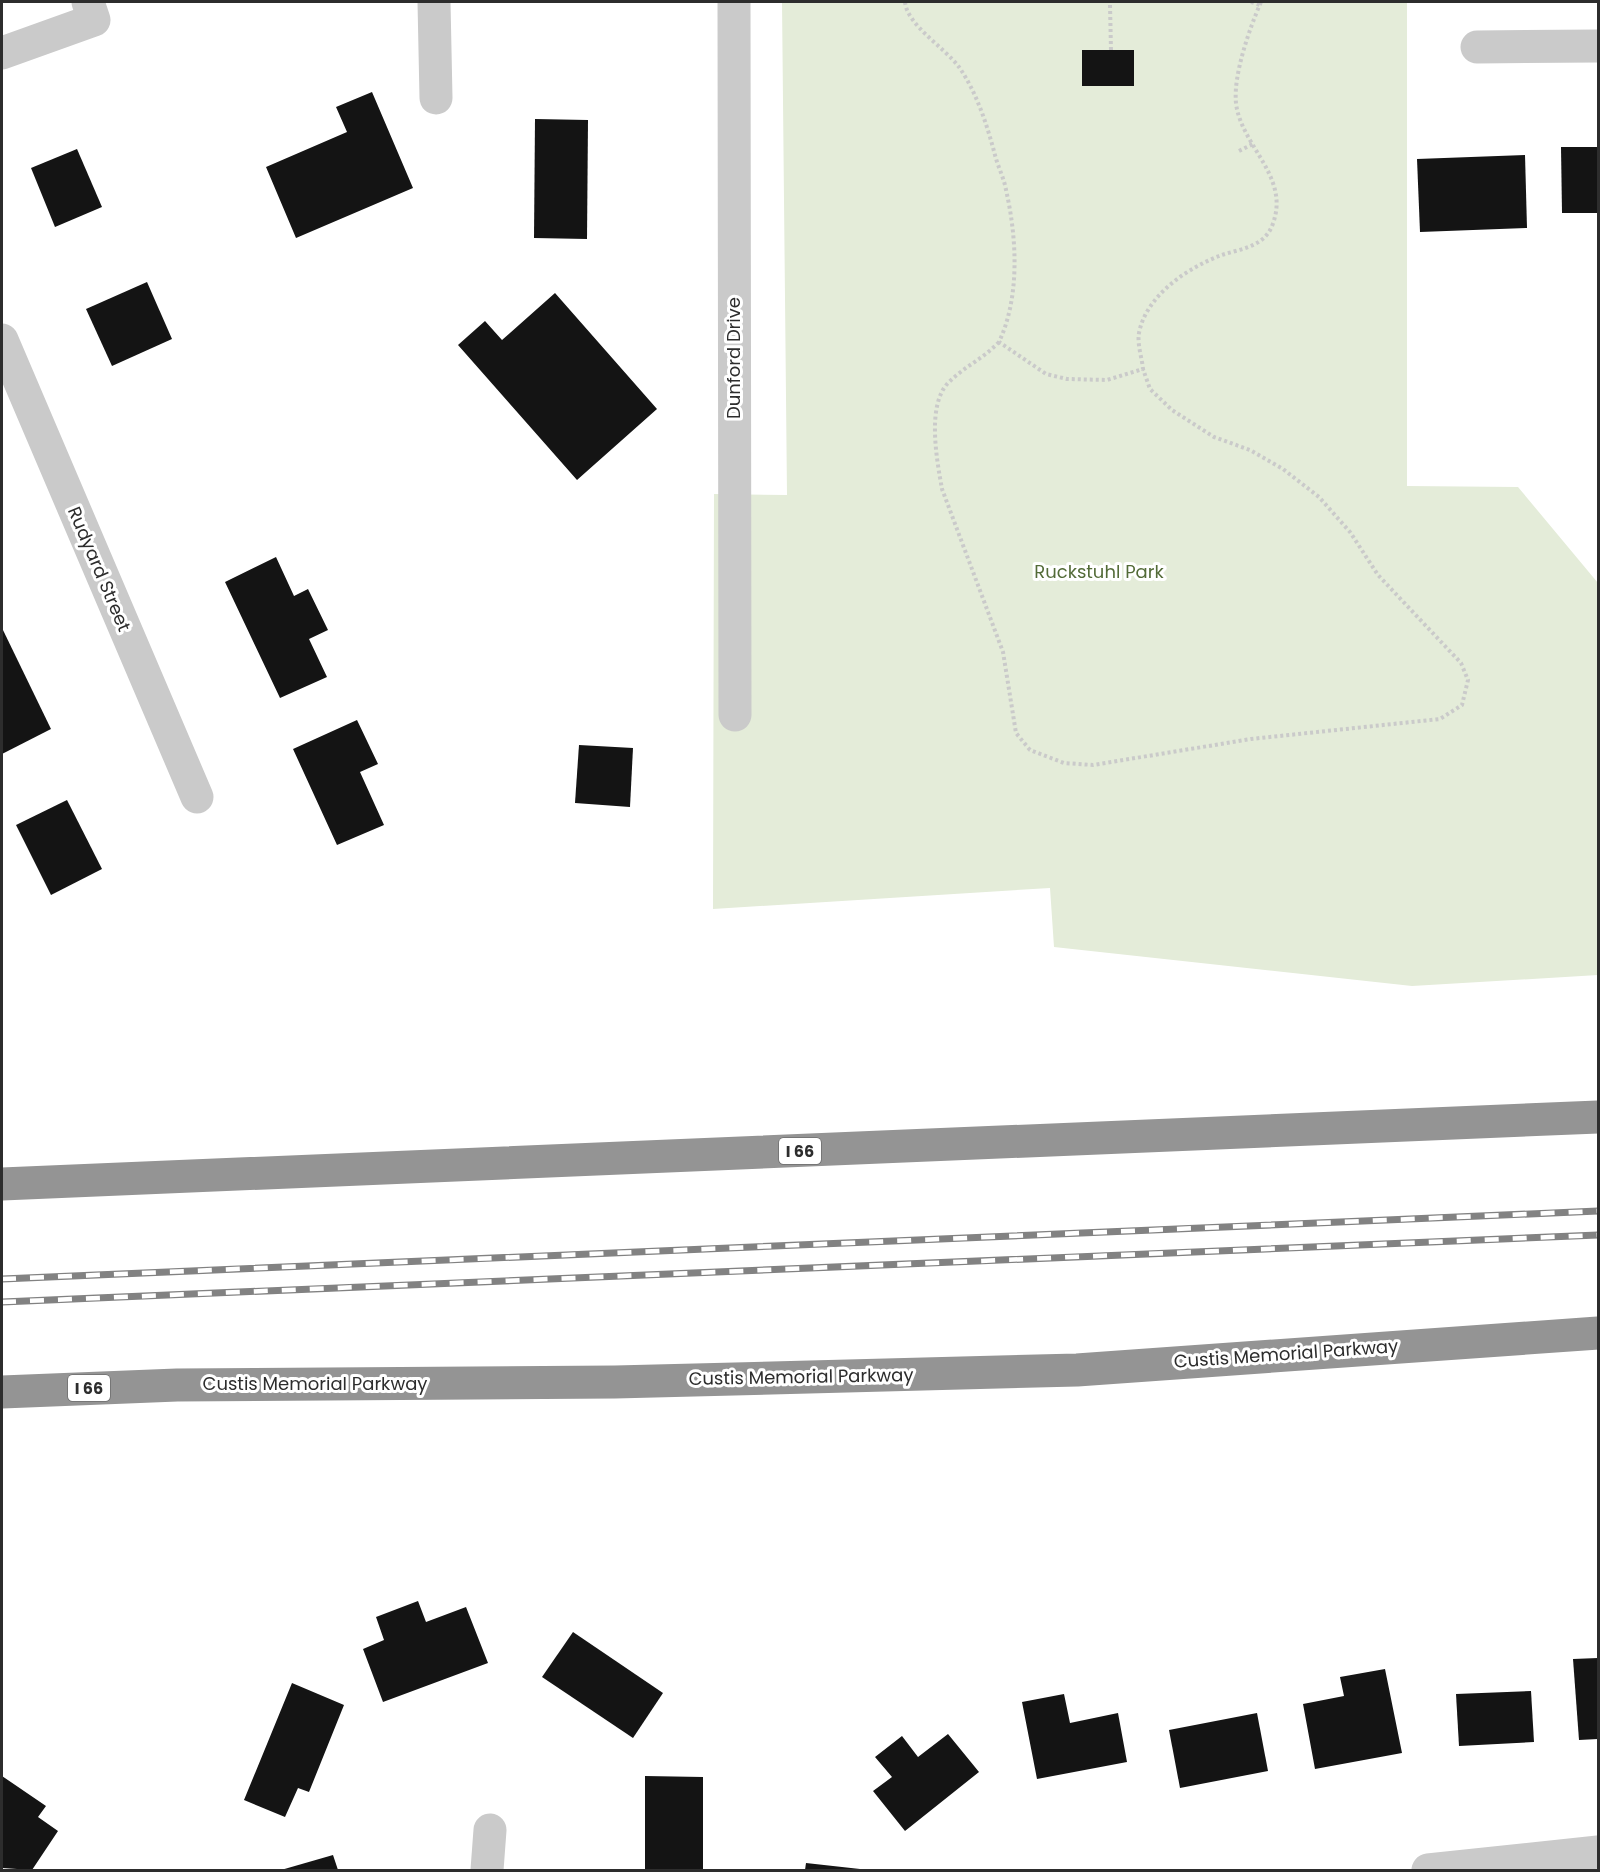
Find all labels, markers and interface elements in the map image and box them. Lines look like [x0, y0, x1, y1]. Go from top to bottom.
street label: Dunford Drive [721, 297, 746, 419]
street label: Rudyard Street [62, 503, 137, 635]
park label: Ruckstuhl Park [1034, 559, 1164, 584]
road number: I 66 [779, 1138, 821, 1164]
street label: Custis Memorial Parkway [1173, 1333, 1399, 1374]
street label: Custis Memorial Parkway [688, 1362, 914, 1391]
street label: Custis Memorial Parkway [203, 1371, 427, 1396]
road number: I 66 [68, 1375, 110, 1401]

